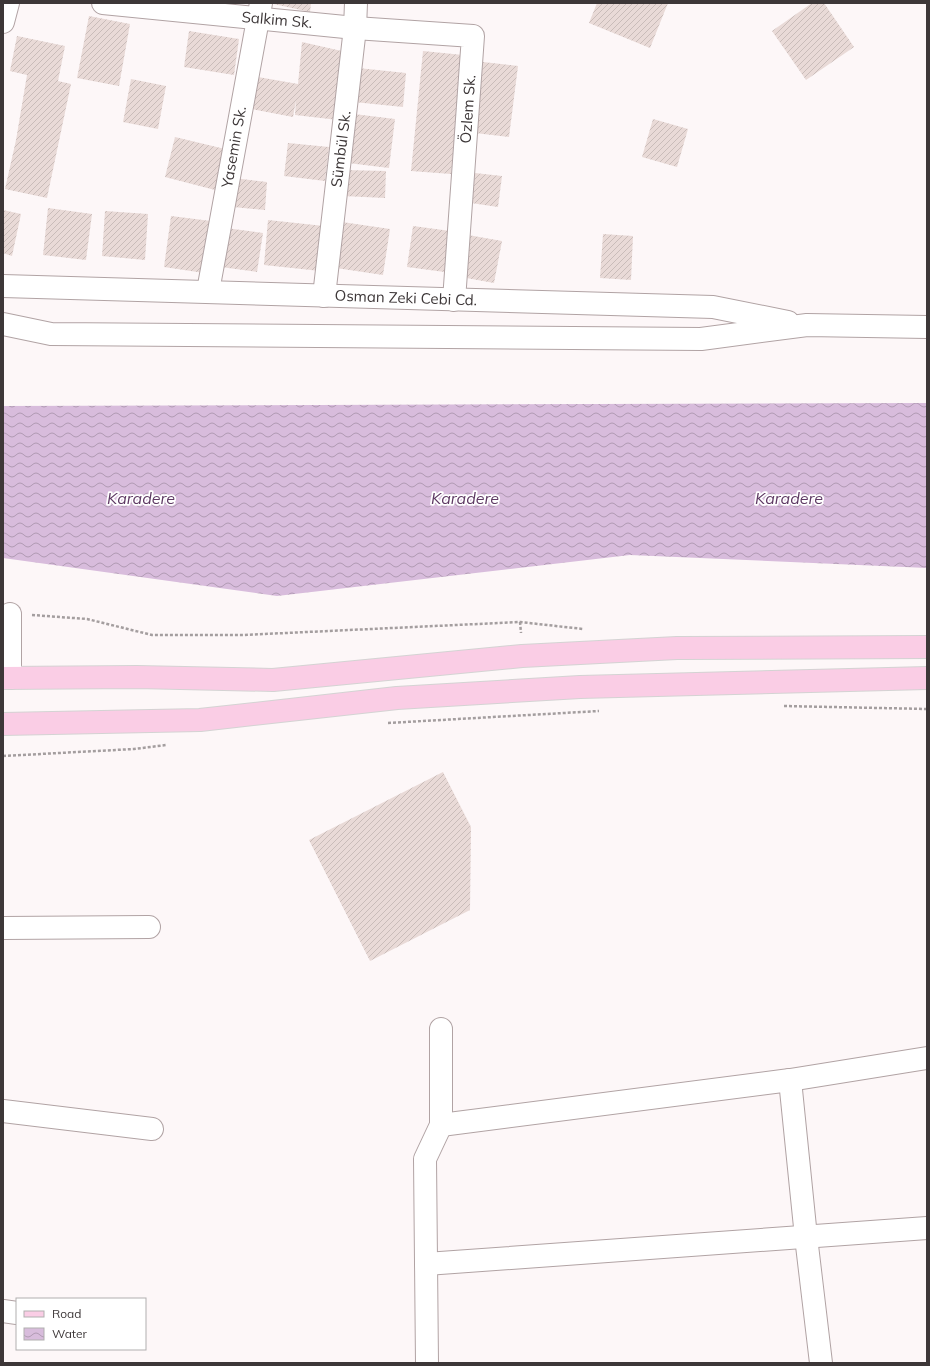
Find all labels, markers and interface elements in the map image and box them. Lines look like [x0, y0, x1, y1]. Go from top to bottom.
street label: Salkim Sk. [241, 7, 313, 32]
street label: Özlem Sk. [456, 74, 479, 144]
street label: Yasemin Sk. [217, 105, 250, 190]
street label: Sümbül Sk. [326, 110, 355, 188]
street label: Osman Zeki Cebi Cd. [334, 286, 478, 309]
water label: Karadere [107, 488, 175, 508]
water label: Karadere [431, 488, 499, 508]
water label: Karadere [755, 488, 823, 508]
legend [16, 1298, 146, 1350]
text: Road [52, 1306, 81, 1321]
text: Water [52, 1326, 88, 1341]

